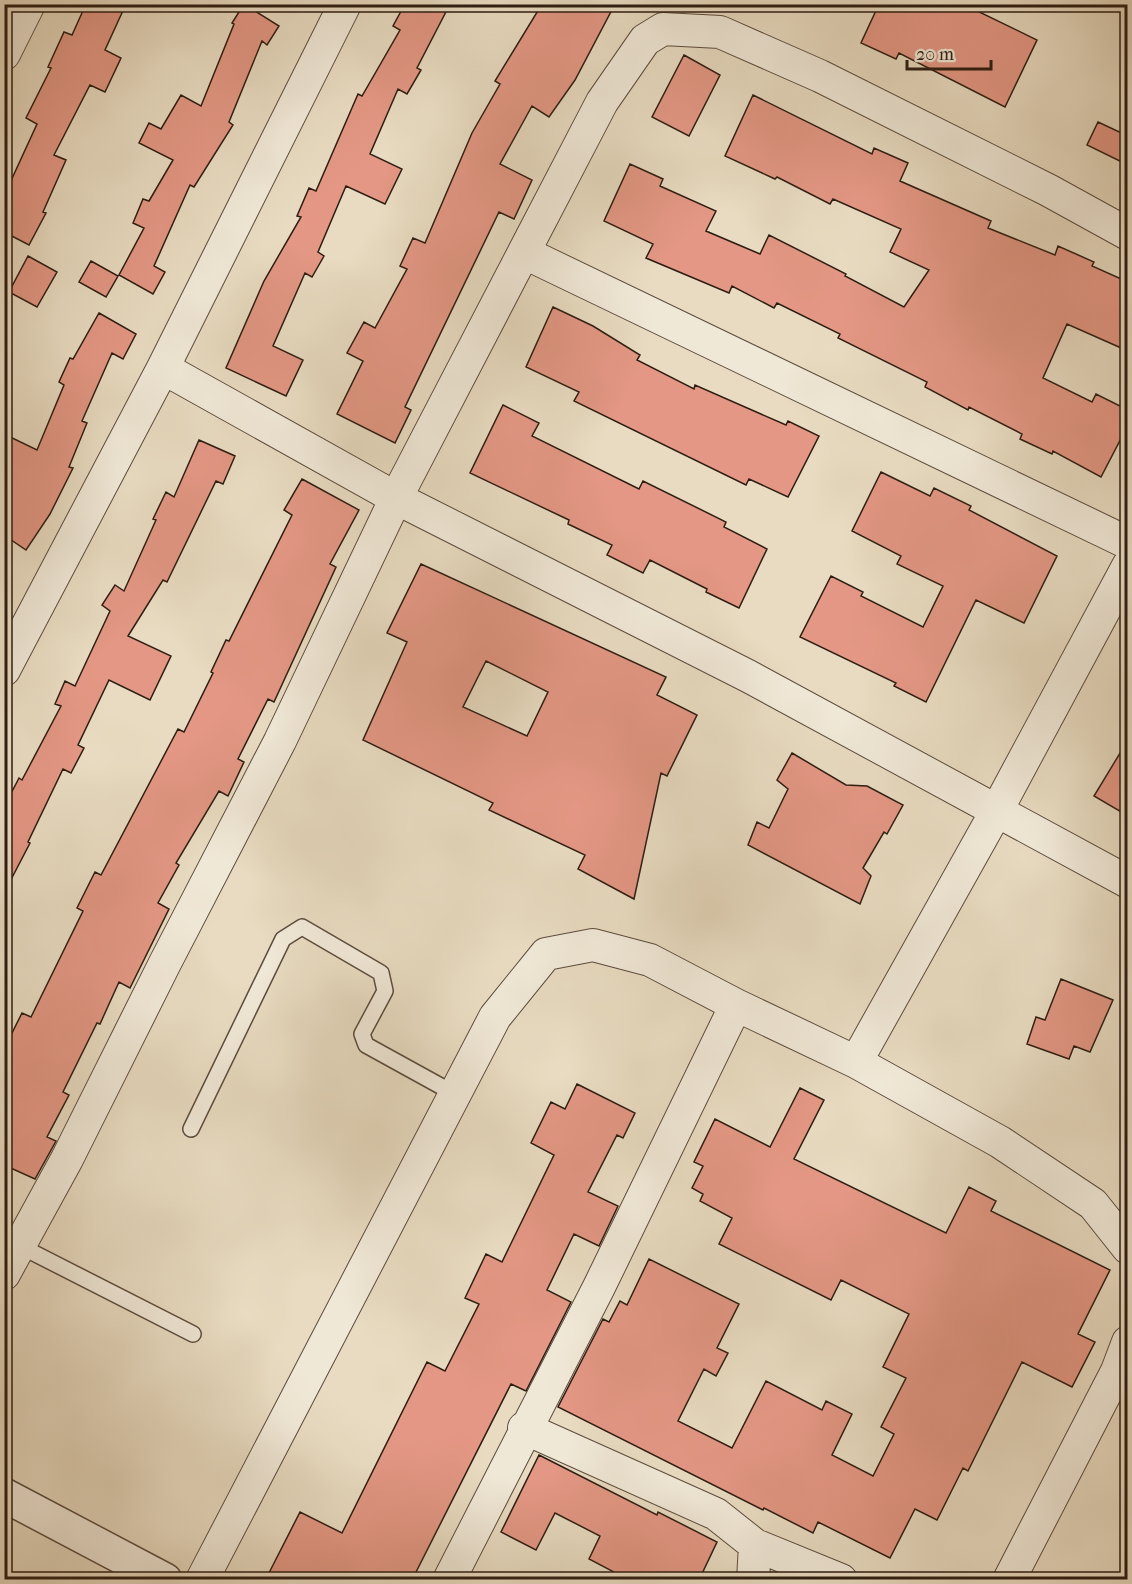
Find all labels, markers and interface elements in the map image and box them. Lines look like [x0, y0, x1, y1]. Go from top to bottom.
scale bar [907, 33, 991, 71]
text: 20 m [916, 44, 954, 65]

